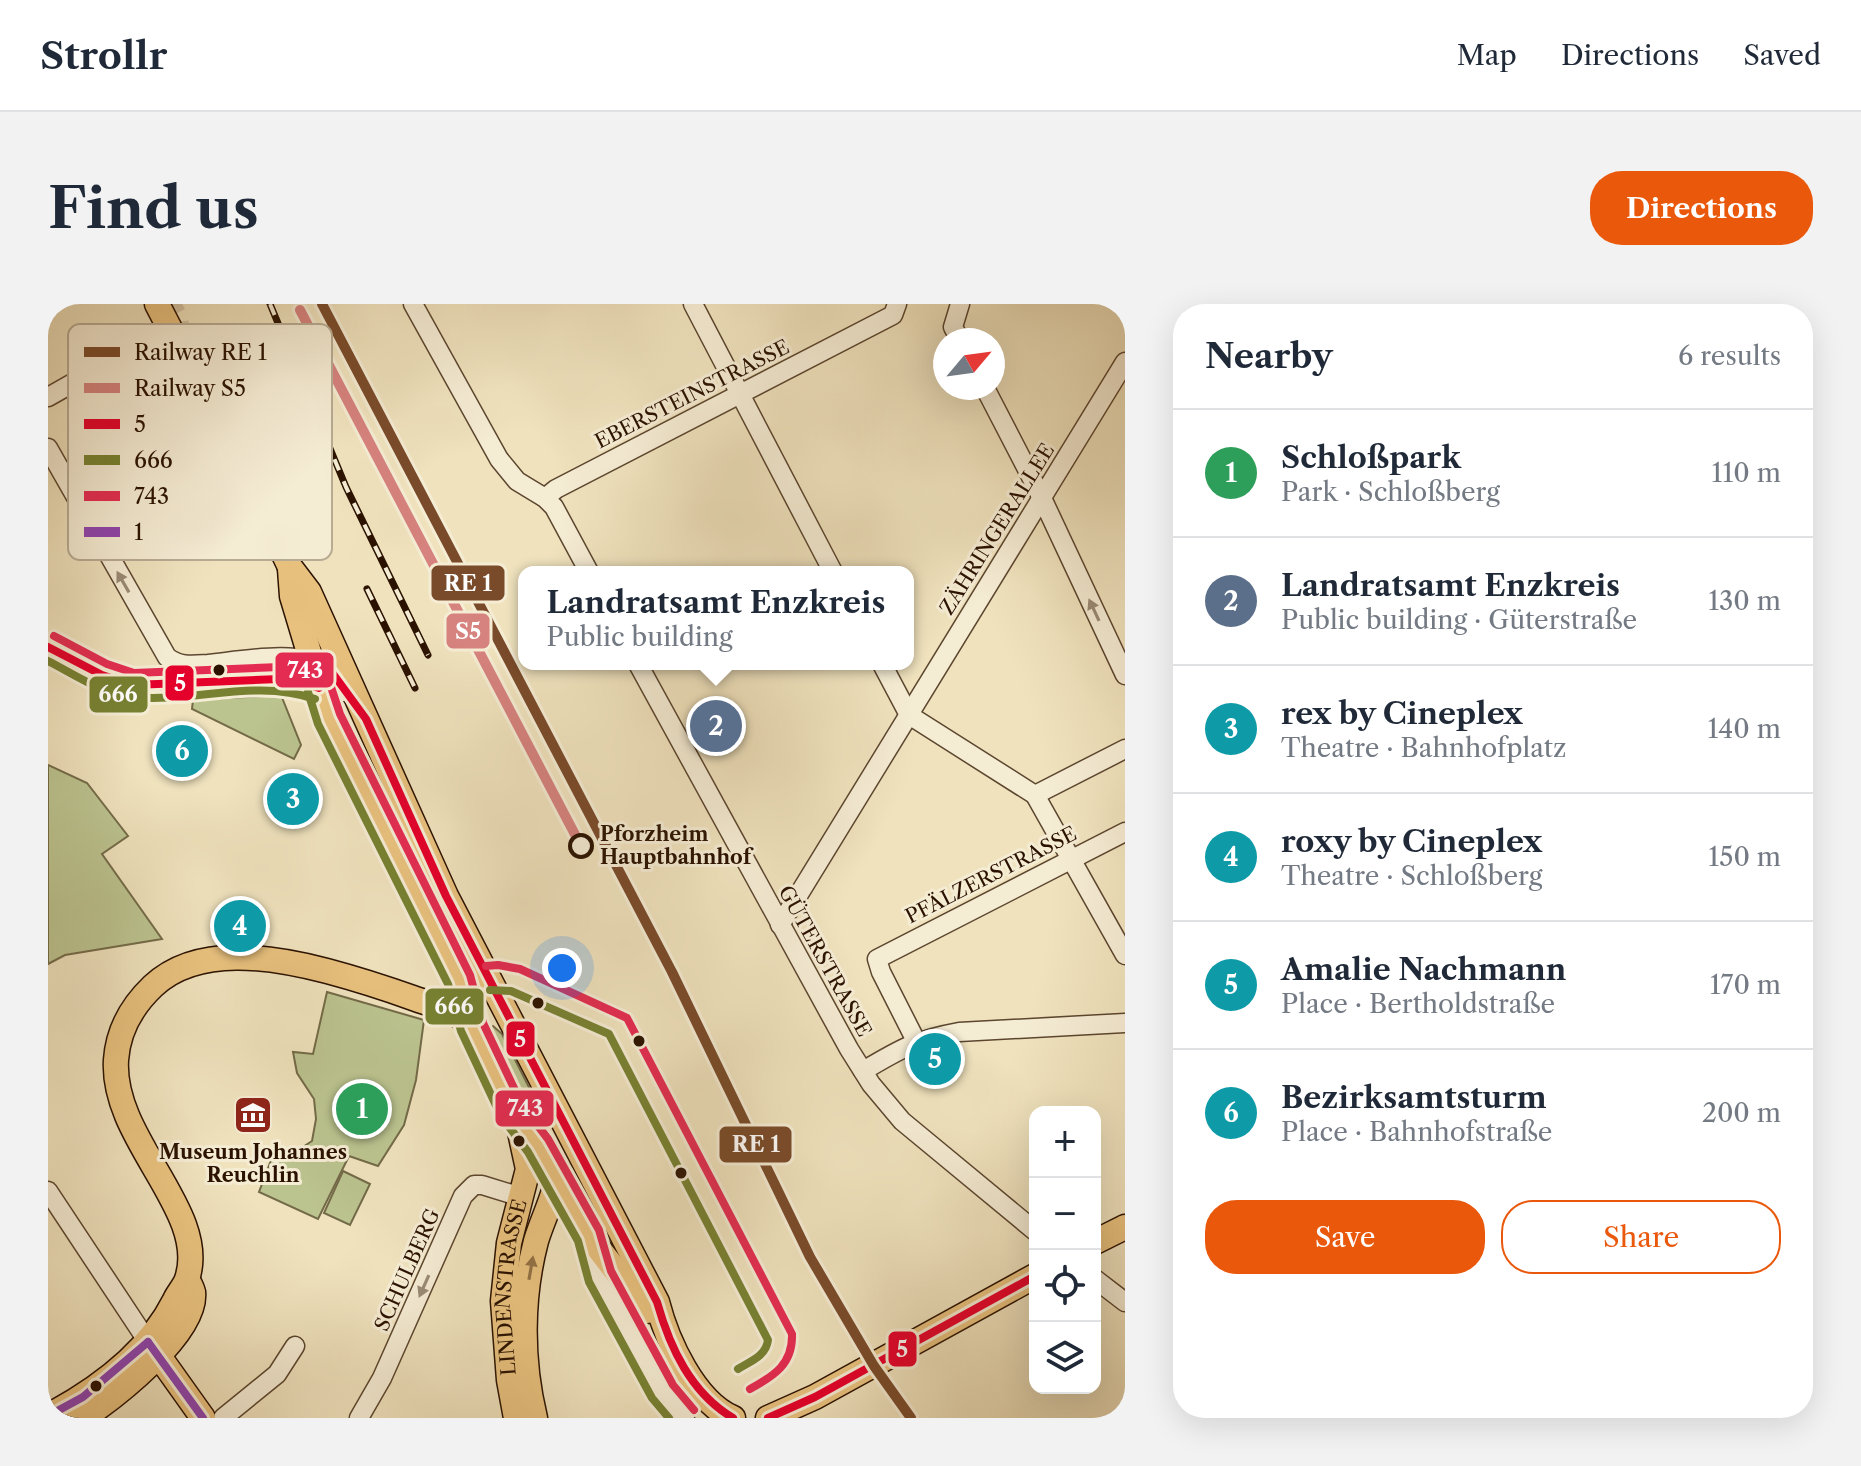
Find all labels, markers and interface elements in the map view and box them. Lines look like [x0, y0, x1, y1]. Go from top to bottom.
text: Strollr [40, 32, 167, 79]
text: Map [1457, 38, 1517, 72]
text: Directions [1561, 38, 1699, 72]
text: Saved [1743, 38, 1821, 72]
button: Directions [1590, 171, 1813, 245]
text: Find us [48, 174, 259, 243]
legend [68, 324, 332, 560]
north arrow [933, 328, 1005, 400]
street label: EBERSTEINSTRASSE [591, 334, 793, 454]
text: Nearby [1205, 335, 1333, 377]
text: Railway RE 1 [134, 339, 267, 366]
text: 6 results [1678, 340, 1781, 372]
text: Railway S5 [134, 375, 246, 402]
text: 5 [134, 411, 146, 438]
street label: ZÄHRINGERALLEE [934, 439, 1059, 619]
text: Schloßpark [1281, 439, 1461, 476]
text: 666 [134, 447, 173, 474]
text: 1 [1225, 457, 1237, 489]
text: 110 m [1712, 457, 1781, 489]
text: Park · Schloßberg [1281, 476, 1500, 508]
text: 743 [134, 483, 169, 510]
text: 1 [134, 519, 143, 546]
line badge: RE 1 [430, 564, 506, 602]
popup [518, 566, 914, 670]
text: Landratsamt Enzkreis [1281, 567, 1620, 604]
text: RE 1 [444, 570, 492, 597]
one-way arrow [116, 571, 130, 593]
text: Landratsamt Enzkreis [546, 584, 886, 621]
text: 2 [1223, 585, 1239, 617]
text: 130 m [1708, 585, 1781, 617]
one-way arrow [1087, 599, 1101, 622]
text: Public building · Güterstraße [1281, 604, 1637, 636]
line badge: S5 [445, 612, 491, 650]
text: S5 [455, 618, 481, 645]
text: Public building [546, 621, 733, 653]
line badge: 743 [274, 651, 335, 689]
text: 743 [287, 657, 323, 684]
unlabelled marker [211, 662, 227, 678]
line badge: 5 [164, 664, 195, 702]
text: 5 [174, 670, 186, 697]
line badge: 666 [88, 675, 149, 714]
text: 666 [98, 681, 138, 708]
text: rex by Cineplex [1281, 695, 1523, 732]
pin: 2 [690, 696, 742, 756]
text: 3 [1224, 713, 1238, 745]
text: 140 m [1707, 713, 1781, 745]
pin: 6 [156, 721, 208, 781]
text: Theatre · Bahnhofplatz [1281, 732, 1566, 764]
pin: 3 [267, 769, 319, 829]
street label: PFÄLZERSTRASSE [901, 821, 1081, 929]
place label: Pforzheim Hauptbahnhof [600, 822, 754, 869]
text: roxy by Cineplex [1281, 823, 1542, 860]
marker: Pforzheim Hauptbahnhof [569, 834, 593, 858]
text: 4 [1223, 841, 1239, 873]
text: 150 m [1708, 841, 1781, 873]
text: Theatre · Schloßberg [1281, 860, 1542, 892]
street label: GÜTERSTRASSE [774, 881, 877, 1041]
pin: 4 [214, 896, 266, 956]
your location [542, 948, 582, 988]
text: Amalie Nachmann [1281, 951, 1566, 988]
text: 5 [1224, 969, 1238, 1001]
text: 170 m [1710, 969, 1781, 1001]
line badge: 666 [424, 987, 485, 1026]
text: Place · Bertholdstraße [1281, 988, 1555, 1020]
text: 666 [434, 993, 474, 1020]
unlabelled marker [530, 995, 546, 1011]
line badge: 5 [505, 1020, 536, 1058]
text: 5 [514, 1026, 526, 1053]
pin: 5 [909, 1029, 961, 1089]
unlabelled marker [631, 1033, 647, 1049]
pin: 1 [336, 1079, 388, 1139]
text: Bezirksamtsturm [1281, 1079, 1547, 1116]
line badge: 743 [494, 1089, 555, 1128]
museum icon: Museum Johannes Reuchlin [232, 1094, 274, 1136]
text: 743 [507, 1095, 543, 1122]
text: 6 [1223, 1097, 1239, 1129]
text: 200 m [1702, 1097, 1781, 1129]
map controls [1029, 1106, 1101, 1394]
button: + [1029, 1106, 1101, 1178]
text: Place · Bahnhofstraße [1281, 1116, 1552, 1148]
line badge: RE 1 [718, 1125, 793, 1164]
text: RE 1 [732, 1131, 780, 1158]
unlabelled marker [511, 1133, 527, 1149]
place label: Museum Johannes Reuchlin [159, 1140, 347, 1187]
unlabelled marker [673, 1165, 689, 1181]
button: − [1029, 1178, 1101, 1250]
street label: LINDENSTRASSE [490, 1197, 532, 1376]
button: Save [1205, 1200, 1485, 1274]
button: Share [1501, 1200, 1781, 1274]
street label: SCHULBERG [369, 1205, 445, 1335]
button: locate [1029, 1250, 1101, 1322]
one-way arrow [525, 1255, 537, 1280]
one-way arrow [417, 1274, 431, 1298]
button: layers [1029, 1322, 1101, 1394]
line badge: 5 [887, 1330, 918, 1368]
text: 5 [896, 1336, 908, 1363]
unlabelled marker [88, 1378, 104, 1394]

